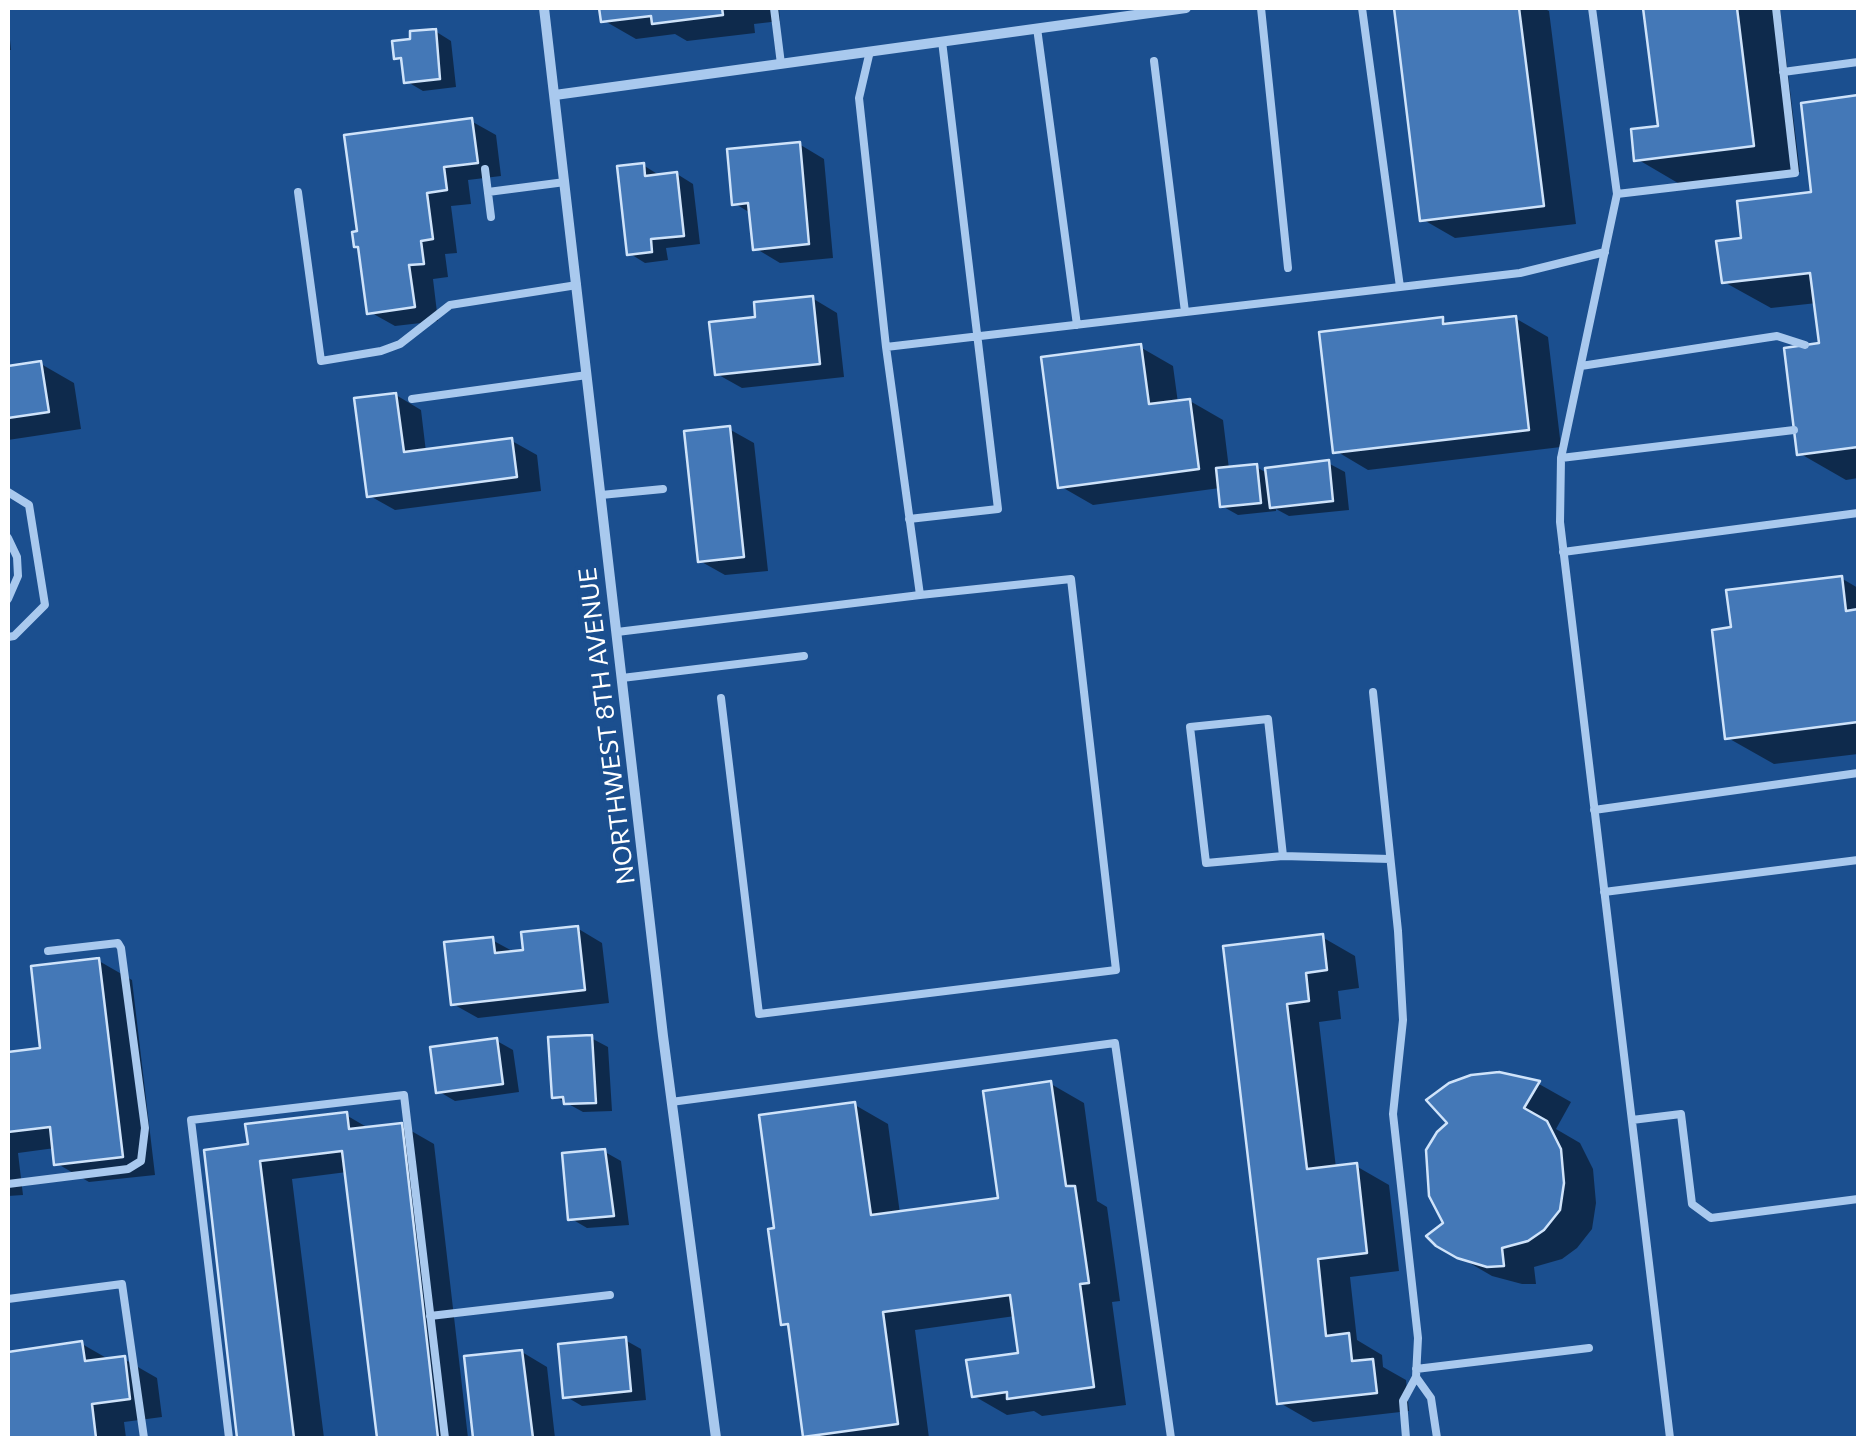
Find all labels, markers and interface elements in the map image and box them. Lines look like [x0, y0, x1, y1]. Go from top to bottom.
street label: NORTHWEST 8TH AVENUE [573, 566, 641, 886]

